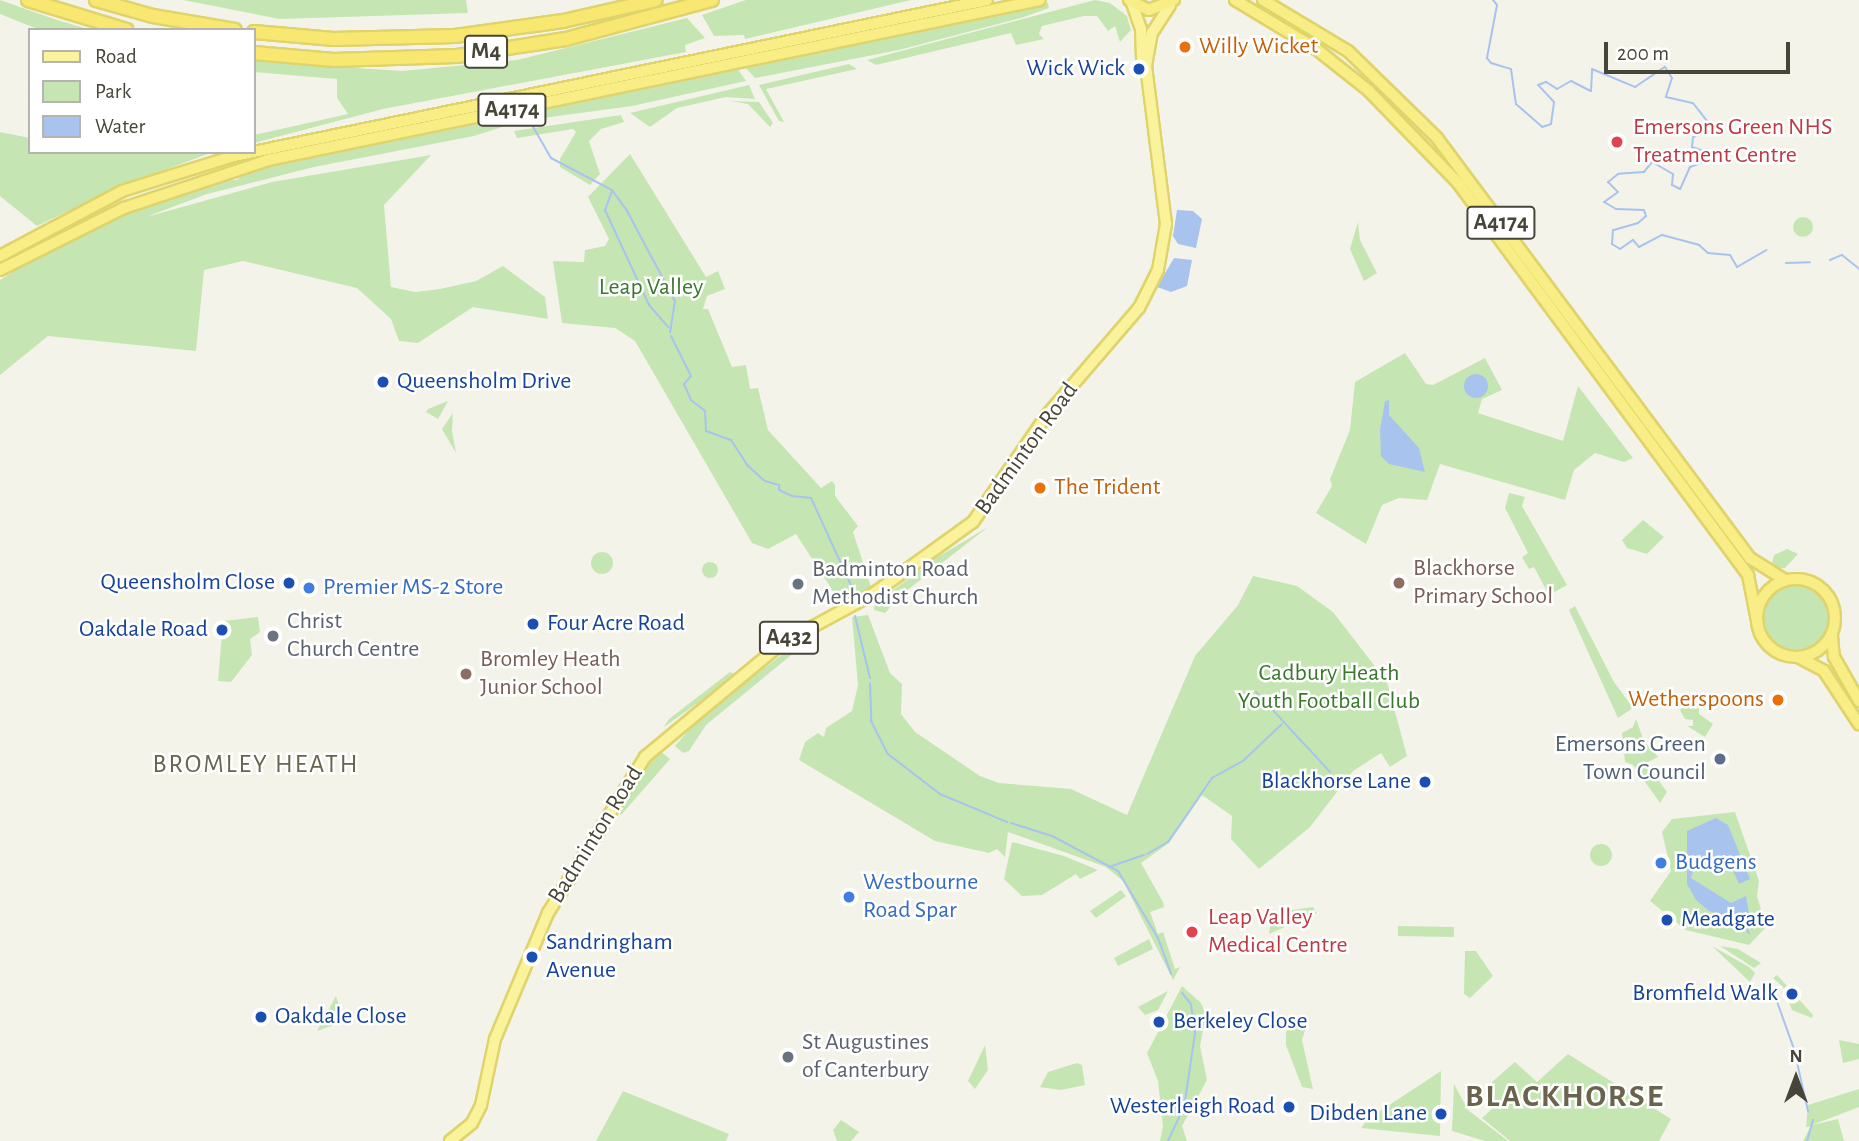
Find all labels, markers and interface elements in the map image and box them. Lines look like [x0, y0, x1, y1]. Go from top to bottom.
legend [28, 28, 256, 154]
scale bar [1607, 28, 1792, 72]
road number: M4 [463, 32, 509, 72]
place label: Willy Wicket [1199, 33, 1318, 61]
marker: Willy Wicket [1177, 39, 1193, 55]
text: 200 m [1617, 43, 1669, 64]
text: Road [95, 46, 137, 67]
place label: Wick Wick [1026, 55, 1125, 83]
marker: Wick Wick [1131, 61, 1147, 77]
text: Park [95, 81, 131, 102]
road number: A4174 [477, 90, 547, 130]
place label: Emersons Green NHS Treatment Centre [1633, 114, 1832, 170]
text: Water [95, 116, 145, 137]
marker: Emersons Green NHS Treatment Centre [1607, 132, 1627, 152]
road number: A4174 [1466, 204, 1536, 243]
park label: Leap Valley [599, 274, 703, 302]
place label: Queensholm Drive [397, 368, 571, 396]
marker: Queensholm Drive [375, 374, 391, 390]
street label: Badminton Road [969, 377, 1085, 521]
place label: The Trident [1054, 474, 1160, 502]
marker: The Trident [1032, 480, 1048, 496]
place label: Blackhorse Primary School [1413, 555, 1553, 611]
place label: Badminton Road Methodist Church [812, 556, 979, 612]
place label: Queensholm Close [101, 569, 275, 597]
place label: Premier MS-2 Store [323, 574, 503, 602]
marker: Queensholm Close [281, 575, 297, 591]
marker: Blackhorse Primary School [1391, 575, 1407, 591]
marker: Badminton Road Methodist Church [790, 576, 806, 592]
marker: Premier MS-2 Store [301, 580, 317, 596]
place label: Christ Church Centre [287, 608, 419, 664]
place label: Four Acre Road [547, 610, 685, 638]
place label: Oakdale Road [79, 616, 208, 644]
marker: Four Acre Road [525, 616, 541, 632]
road number: A432 [758, 618, 820, 658]
marker: Oakdale Road [214, 622, 230, 638]
marker: Christ Church Centre [265, 628, 281, 644]
place label: Bromley Heath Junior School [480, 646, 621, 702]
park label: Cadbury Heath Youth Football Club [1238, 660, 1420, 716]
marker: Bromley Heath Junior School [458, 666, 474, 682]
place label: Wetherspoons [1628, 686, 1764, 714]
marker: Wetherspoons [1770, 692, 1786, 708]
place label: Emersons Green Town Council [1555, 731, 1706, 787]
district label: BROMLEY HEATH [154, 749, 358, 781]
marker: Emersons Green Town Council [1712, 751, 1728, 767]
street label: Badminton Road [542, 761, 650, 909]
place label: Blackhorse Lane [1261, 768, 1411, 796]
marker: Blackhorse Lane [1417, 774, 1433, 790]
place label: Budgens [1675, 849, 1757, 877]
marker: Budgens [1653, 855, 1669, 871]
place label: Westbourne Road Spar [863, 869, 978, 925]
marker: Westbourne Road Spar [841, 889, 857, 905]
place label: Leap Valley Medical Centre [1208, 904, 1348, 960]
place label: Meadgate [1681, 906, 1775, 934]
marker: Meadgate [1659, 912, 1675, 928]
marker: Leap Valley Medical Centre [1182, 922, 1202, 942]
place label: Sandringham Avenue [546, 929, 673, 985]
marker: Sandringham Avenue [524, 949, 540, 965]
place label: Bromfield Walk [1632, 980, 1778, 1008]
marker: Bromfield Walk [1784, 986, 1800, 1002]
place label: Oakdale Close [275, 1003, 406, 1031]
place label: Berkeley Close [1173, 1008, 1307, 1036]
marker: Oakdale Close [253, 1009, 269, 1025]
marker: Berkeley Close [1151, 1014, 1167, 1030]
place label: St Augustines of Canterbury [802, 1029, 929, 1085]
north arrow [1761, 1043, 1831, 1113]
text: N [1789, 1047, 1803, 1066]
marker: St Augustines of Canterbury [780, 1049, 796, 1065]
district label: BLACKHORSE [1466, 1077, 1664, 1115]
place label: Westerleigh Road [1110, 1093, 1275, 1121]
marker: Westerleigh Road [1281, 1099, 1297, 1115]
place label: Dibden Lane [1309, 1100, 1427, 1128]
marker: Dibden Lane [1433, 1106, 1449, 1122]

